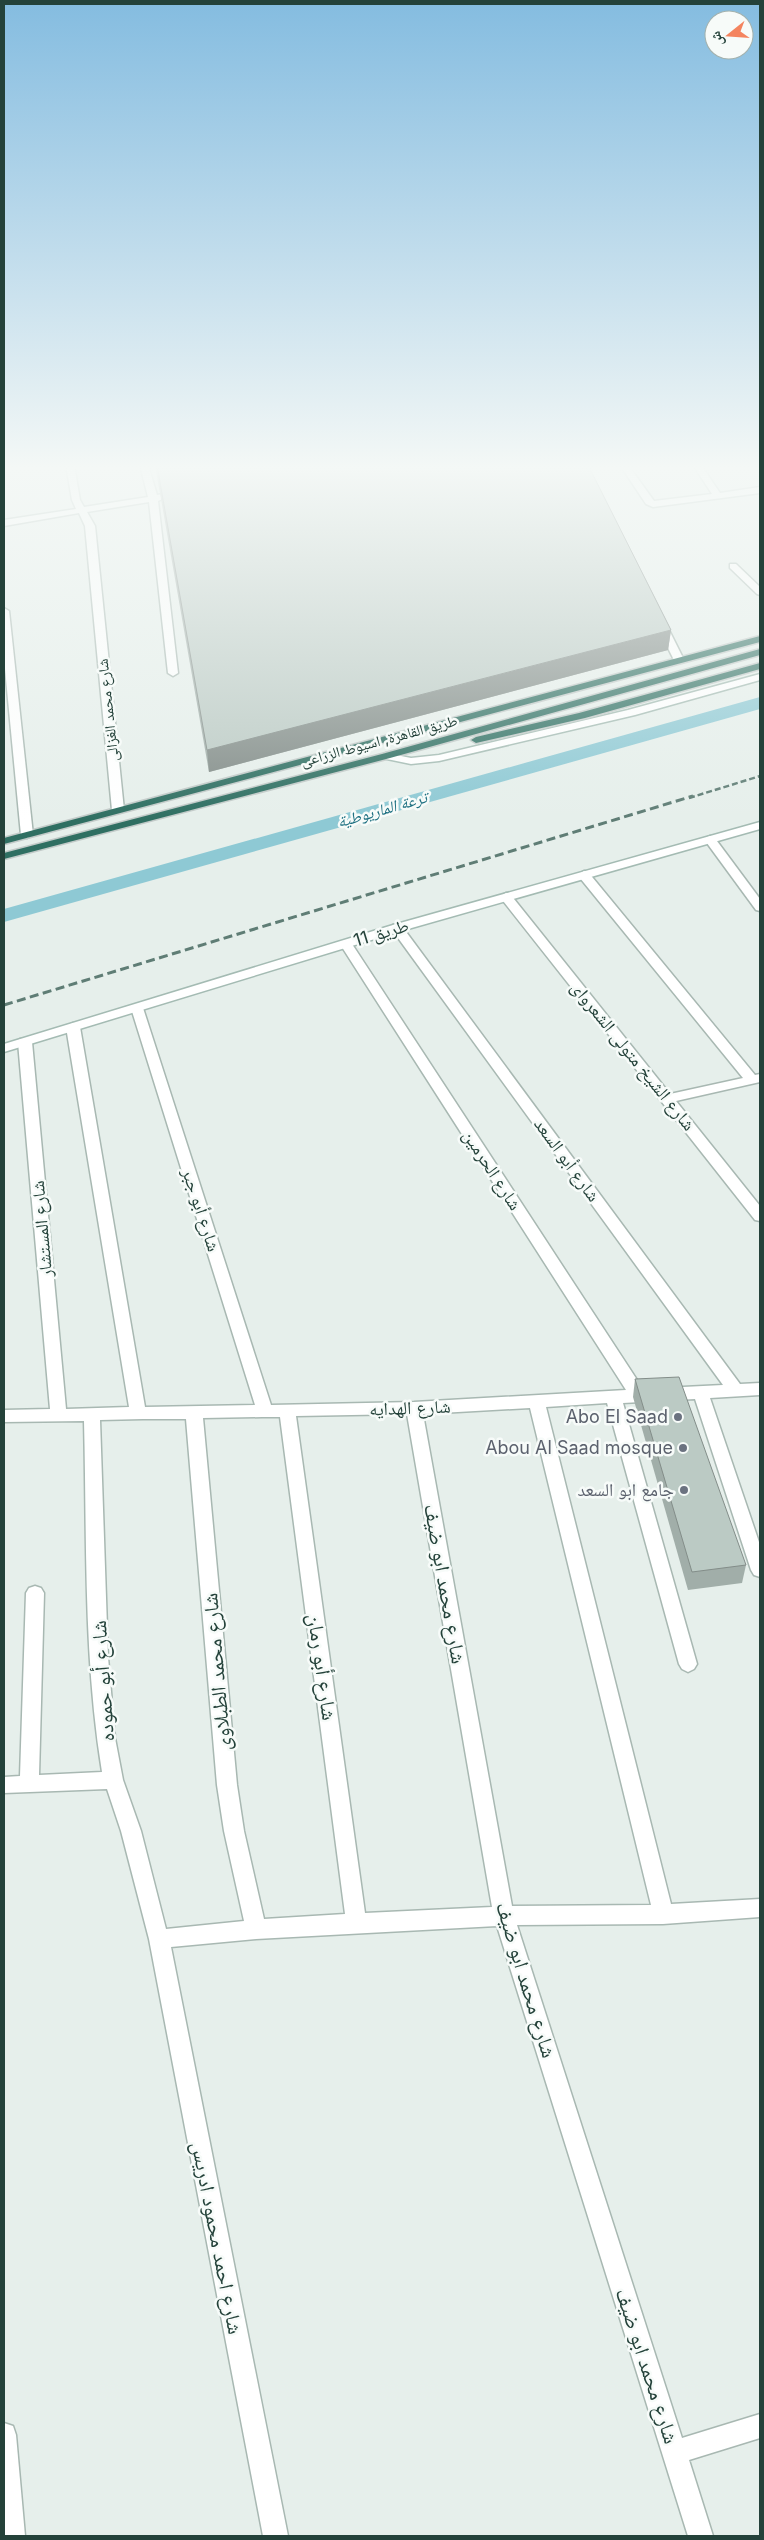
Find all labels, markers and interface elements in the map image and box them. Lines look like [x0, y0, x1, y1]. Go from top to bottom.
north arrow [704, 10, 754, 60]
text: ش [706, 29, 727, 49]
street label: شارع محمد الغزالى [93, 658, 123, 762]
street label: طريق القاهرة, اسيوط الزراعى [299, 710, 460, 772]
water label: ترعة الماريوطية [335, 786, 432, 831]
street label: طريق 11 [351, 914, 411, 952]
street label: شارع الشيخ متولى الشعرواى [565, 977, 700, 1136]
street label: شارع أبو السعد [529, 1114, 605, 1206]
street label: شارع الحرمين [458, 1125, 526, 1215]
street label: شارع أبو جبر [177, 1165, 225, 1254]
street label: شارع المستشار [27, 1180, 57, 1279]
street label: شارع الهدايه [369, 1396, 451, 1420]
place label: Abo El Saad [566, 1406, 668, 1427]
marker: Abo El Saad [672, 1411, 684, 1423]
place label: Abou Al Saad mosque [485, 1437, 673, 1458]
marker: Abou Al Saad mosque [677, 1442, 689, 1454]
place label: جامع ابو السعد [577, 1479, 674, 1502]
marker: جامع ابو السعد [678, 1484, 690, 1496]
street label: شارع محمد ابو ضيف [418, 1502, 472, 1666]
street label: شارع محمد الطبلاوى [197, 1592, 237, 1752]
street label: شارع أبو رمان [302, 1612, 342, 1722]
street label: شارع أبو حموده [86, 1620, 120, 1742]
street label: شارع محمد ابو ضيف [490, 1899, 562, 2061]
street label: شارع احمد محمود ادريس [186, 2139, 248, 2337]
street label: شارع محمد ابو ضيف [610, 2285, 684, 2447]

